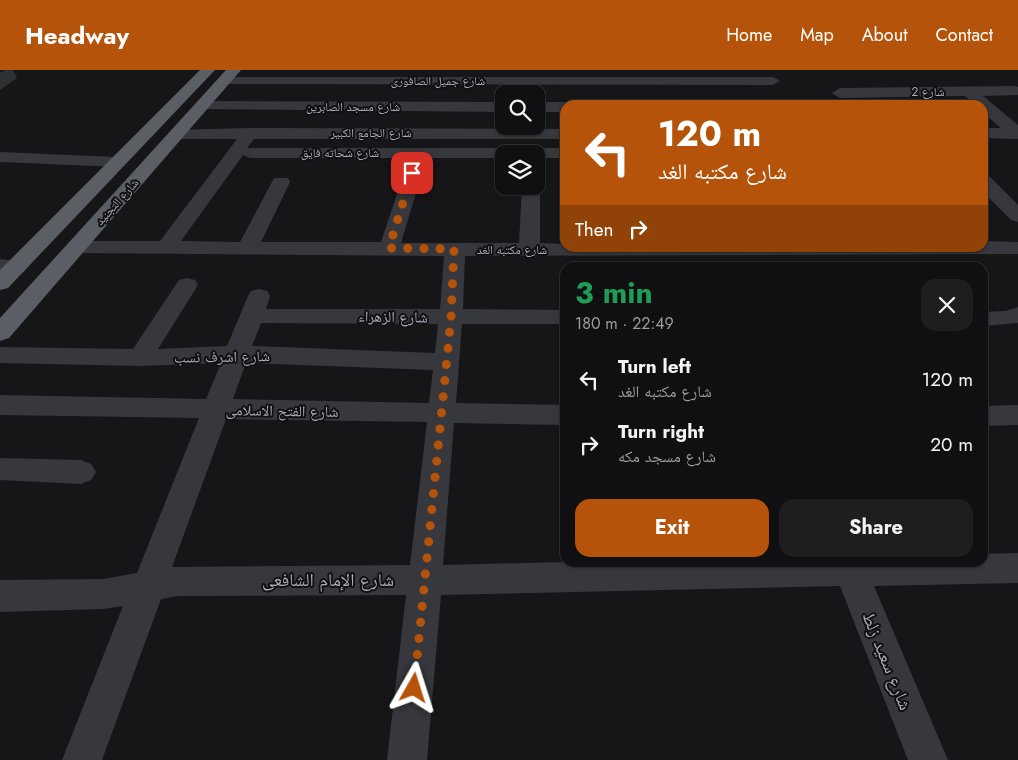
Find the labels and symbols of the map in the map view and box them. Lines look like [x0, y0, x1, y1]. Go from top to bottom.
street label: شارع جميل الصافورى [391, 72, 485, 90]
street label: شارع 2 [911, 83, 945, 101]
street label: شارع مسجد الصابرين [306, 98, 400, 116]
street label: شارع الجامع الكبير [329, 124, 412, 142]
street label: شارع شحاته فايق [301, 144, 379, 162]
pin [391, 152, 433, 194]
street label: شارع التجنيد [91, 174, 143, 229]
street label: شارع مكتبه الغد [477, 241, 547, 259]
street label: شارع الزهراء [358, 305, 428, 329]
street label: شارع اشرف نسب [174, 345, 270, 369]
street label: شارع الفتح الاسلامى [225, 399, 339, 423]
street label: شارع الإمام الشافعى [262, 567, 394, 593]
street label: شارع سعيد زلط [855, 608, 919, 714]
position arrow [387, 661, 439, 713]

